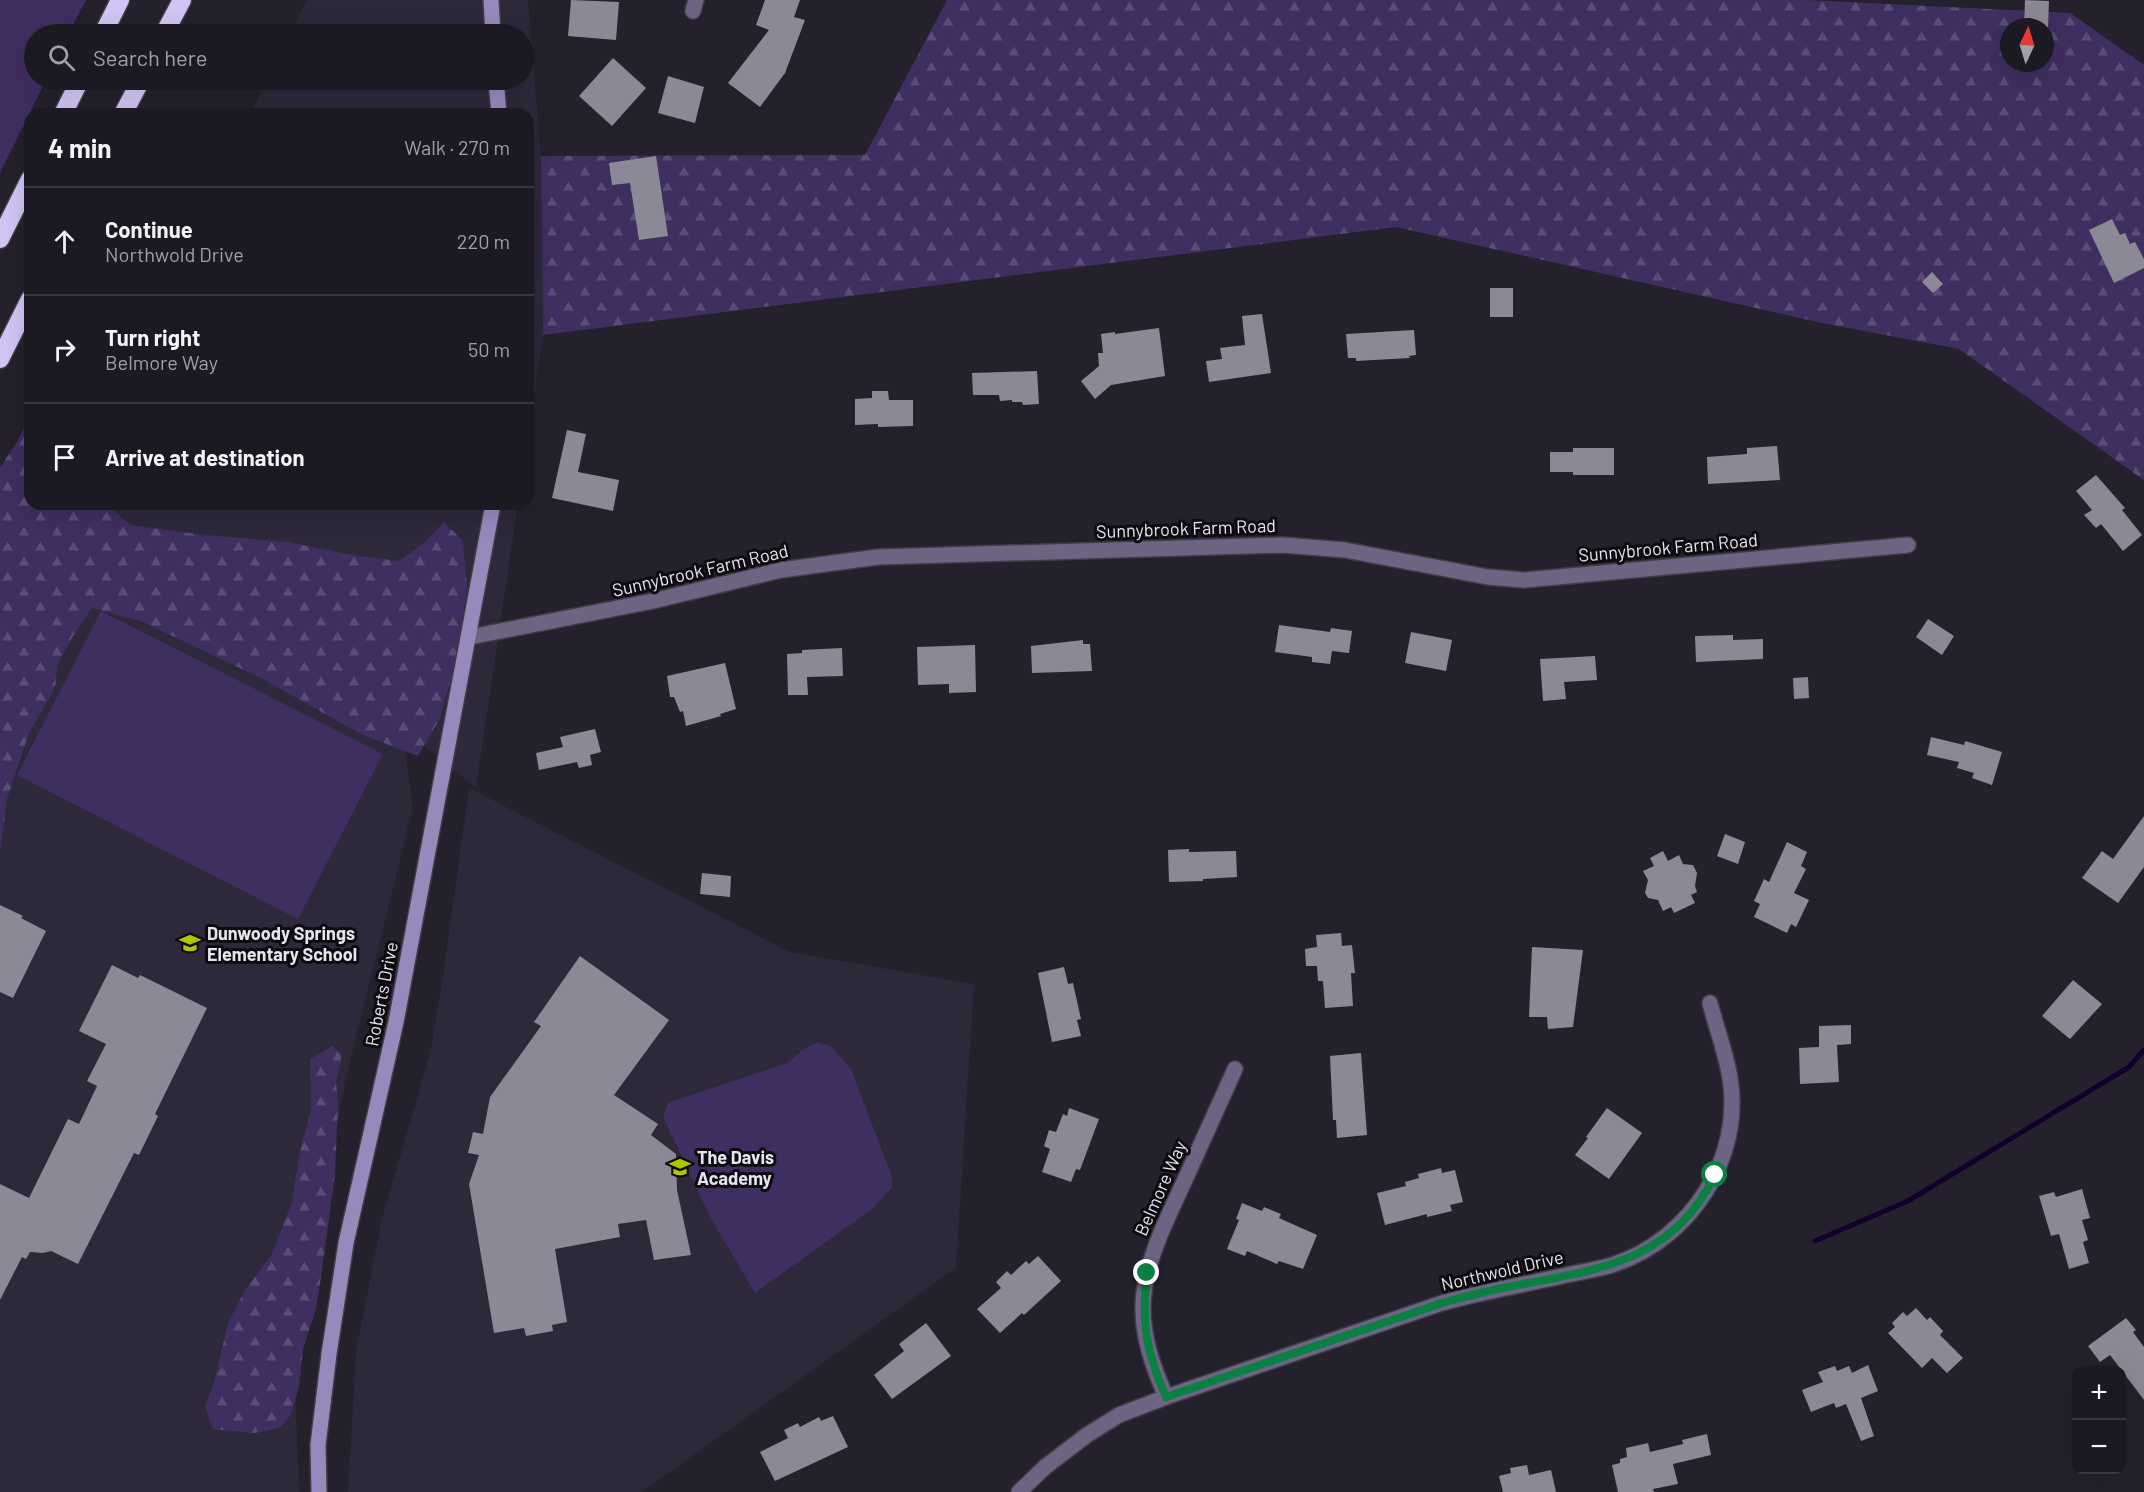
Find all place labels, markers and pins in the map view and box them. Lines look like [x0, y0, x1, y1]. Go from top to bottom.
place label: Dunwoody Springs Elementary School [207, 922, 357, 965]
school or university icon: Dunwoody Springs Elementary School [178, 931, 202, 955]
place label: The Davis Academy [697, 1146, 774, 1189]
school or university icon: The Davis Academy [668, 1155, 692, 1179]

